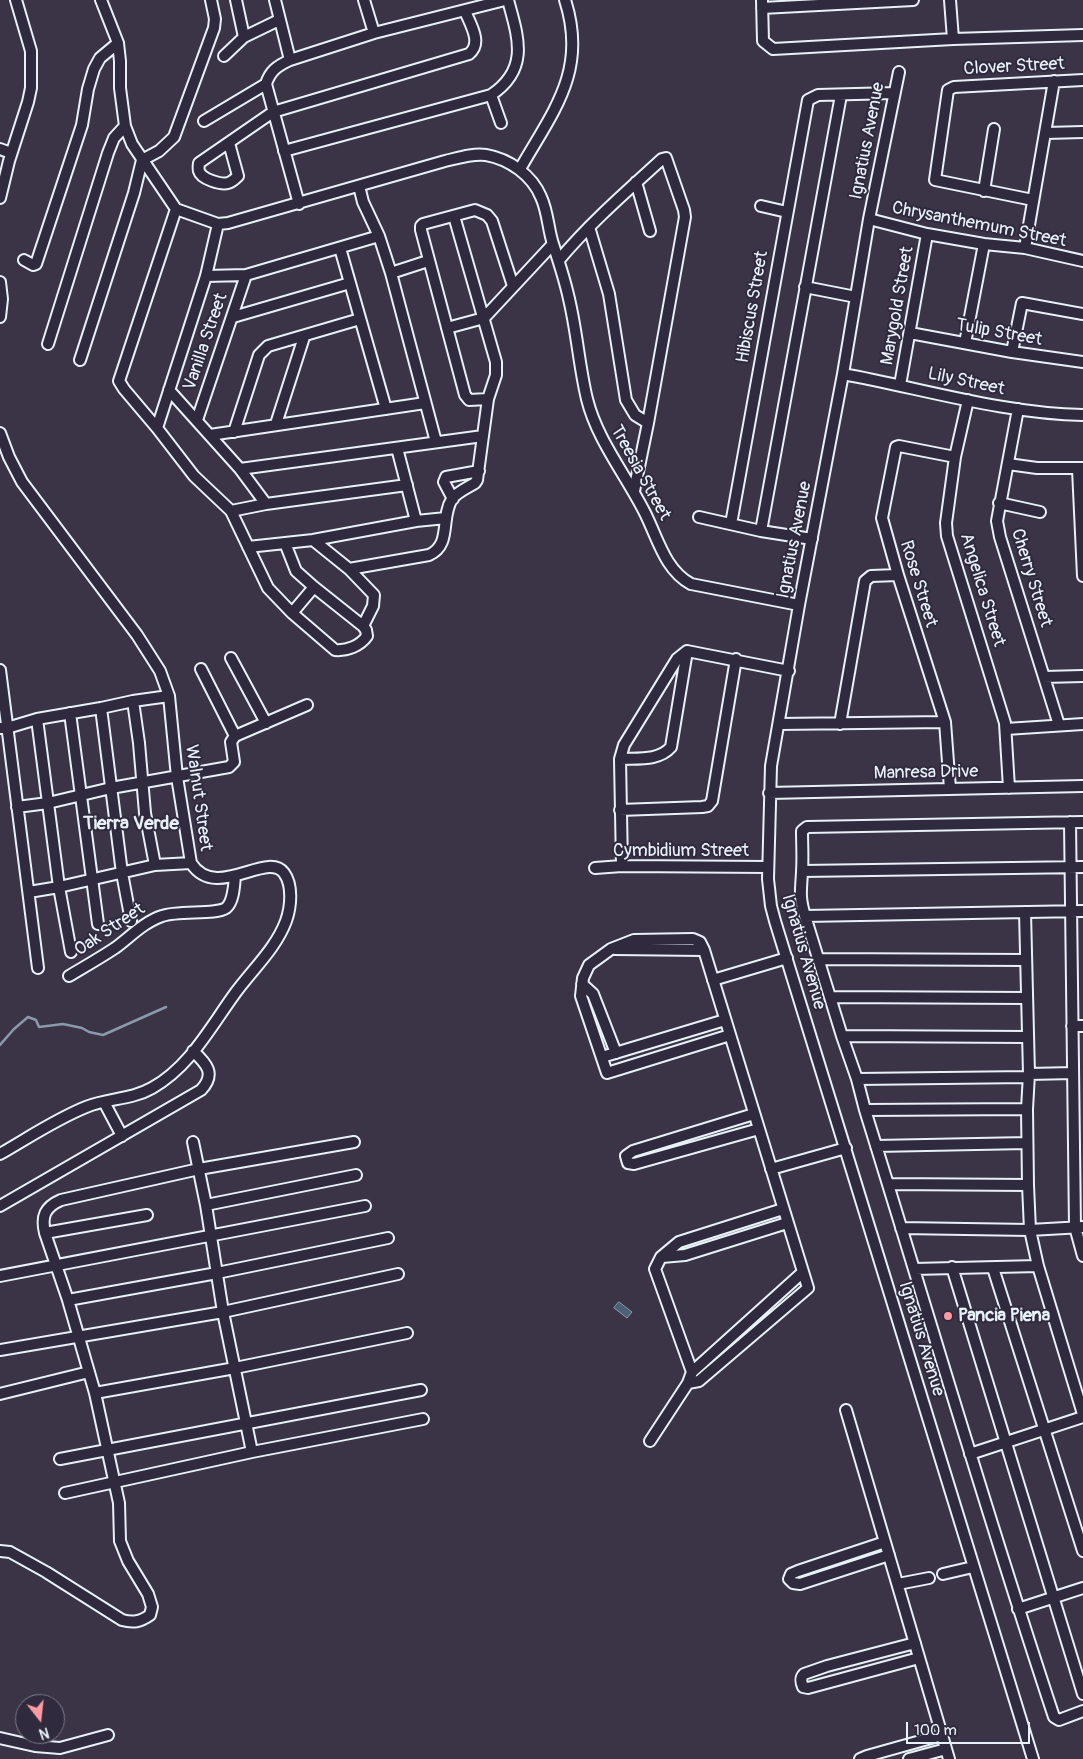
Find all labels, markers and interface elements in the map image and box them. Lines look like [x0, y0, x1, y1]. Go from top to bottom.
street label: Clover Street [963, 54, 1065, 80]
street label: Ignatius Avenue [846, 81, 890, 201]
street label: Chrysanthemum Street [890, 197, 1068, 253]
street label: Marygold Street [877, 245, 919, 367]
street label: Hibiscus Street [732, 249, 774, 365]
street label: Vanilla Street [179, 290, 233, 394]
street label: Tulip Street [954, 315, 1044, 351]
street label: Lily Street [926, 363, 1006, 401]
street label: Treesia Street [605, 422, 675, 524]
street label: Ignatius Avenue [773, 480, 817, 600]
street label: Cherry Street [1006, 526, 1056, 630]
street label: Angelica Street [954, 531, 1010, 649]
street label: Rose Street [895, 538, 941, 630]
street label: Walnut Street [180, 743, 216, 853]
street label: Manresa Drive [873, 761, 979, 785]
district label: Tierra Verde [83, 813, 179, 835]
street label: Cymbidium Street [613, 840, 749, 862]
street label: Ignatius Avenue [776, 892, 830, 1012]
street label: Oak Street [71, 899, 149, 961]
street label: Ignatius Avenue [893, 1279, 949, 1399]
place label: Pancia Piena [958, 1305, 1050, 1327]
marker: Pancia Piena [942, 1310, 954, 1322]
north arrow [15, 1694, 65, 1744]
scale bar [908, 1712, 1032, 1744]
text: 100 m [914, 1721, 957, 1740]
text: N [37, 1723, 51, 1742]

